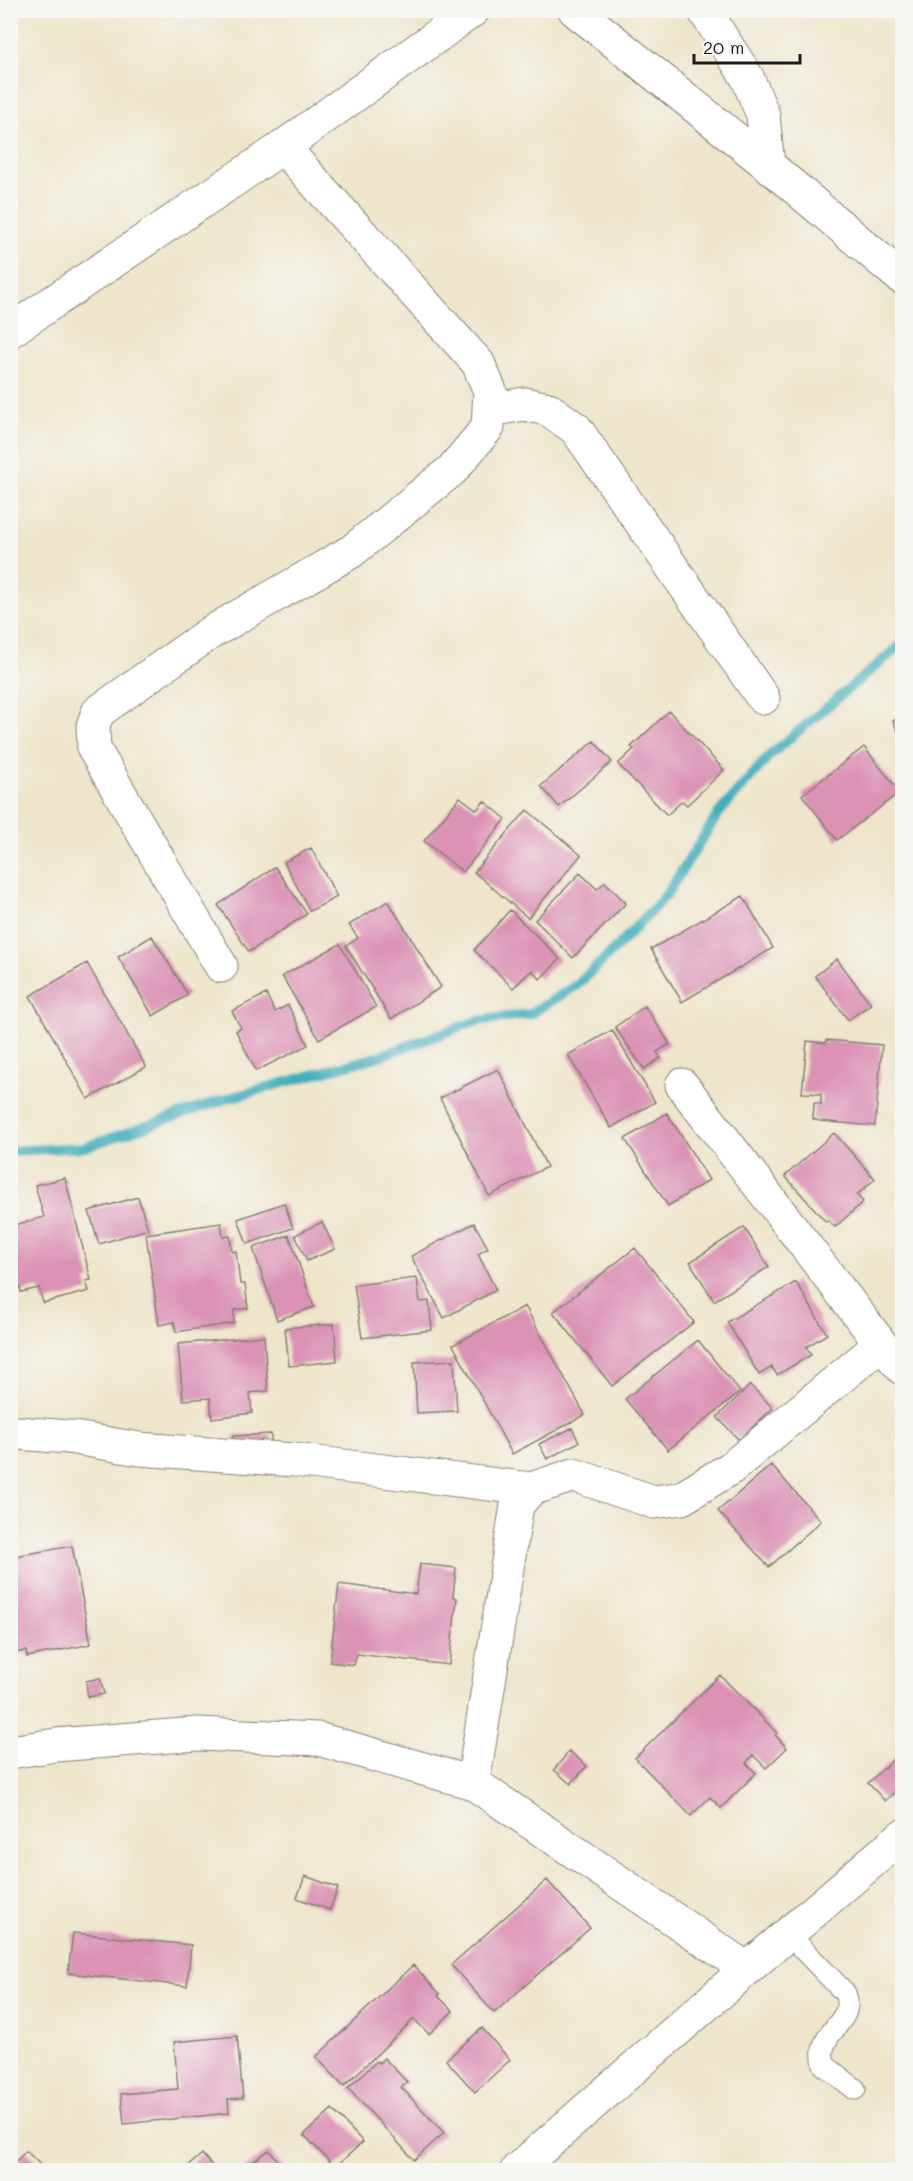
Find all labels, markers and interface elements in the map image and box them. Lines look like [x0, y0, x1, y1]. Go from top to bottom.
scale bar [694, 27, 800, 65]
text: 20 m [703, 35, 744, 59]

